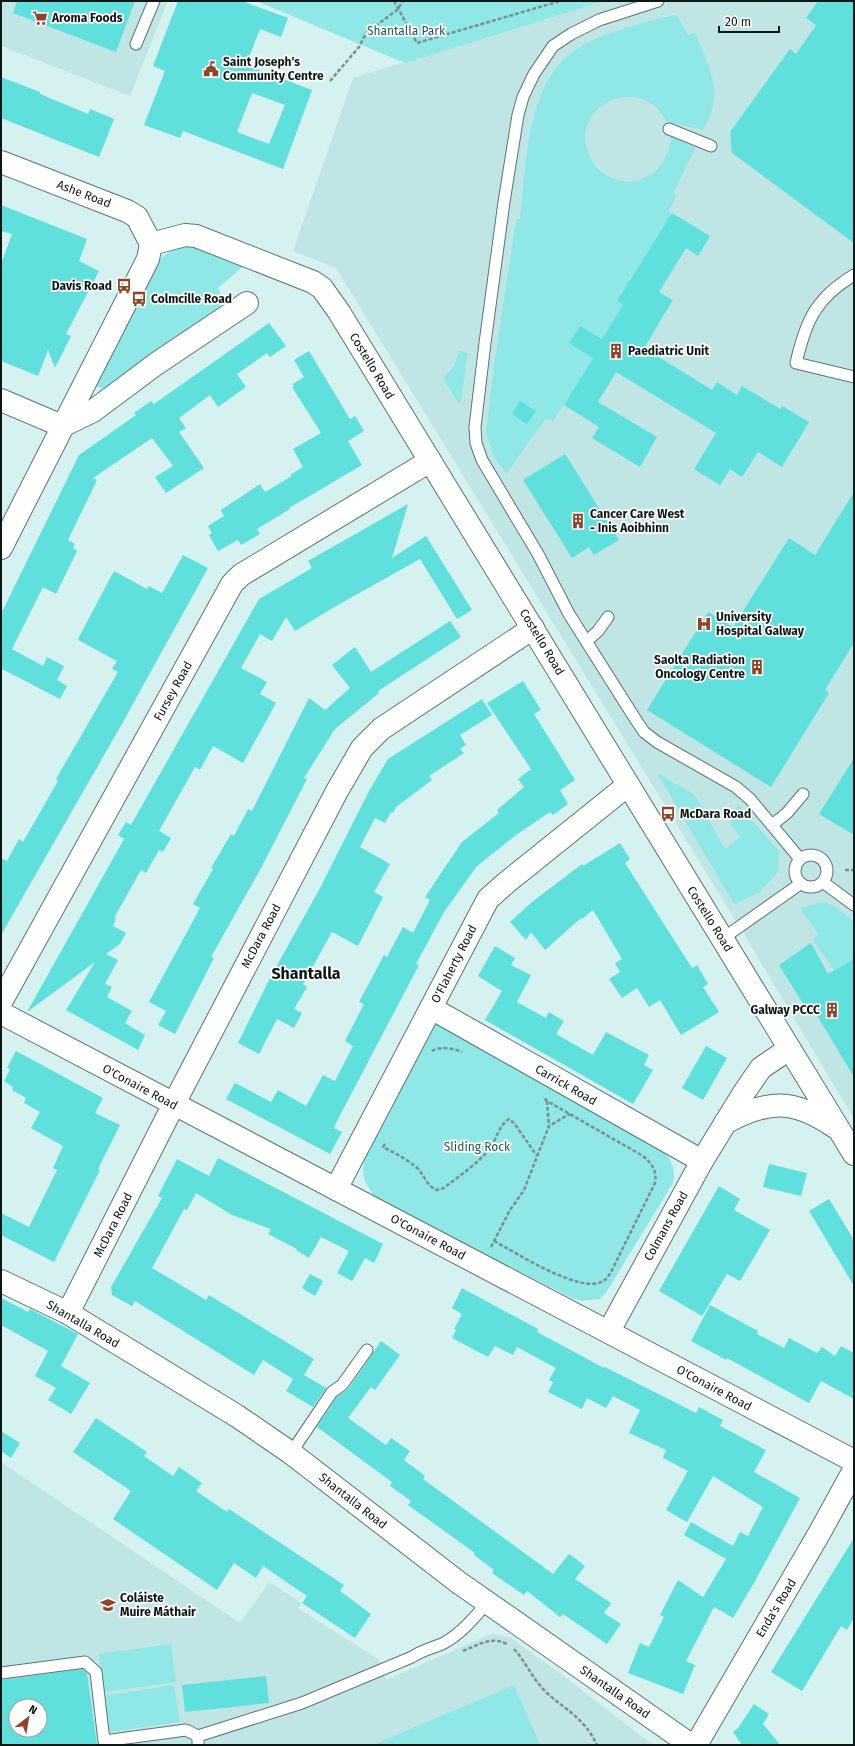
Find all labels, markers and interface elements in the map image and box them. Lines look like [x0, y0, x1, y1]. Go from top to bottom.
scale bar [719, 8, 779, 34]
supermarket icon: Aroma Foods [31, 9, 49, 27]
place label: Aroma Foods [51, 11, 123, 25]
text: 20 m [725, 15, 751, 29]
park label: Shantalla Park [367, 24, 446, 38]
place label: Saint Joseph's Community Centre [223, 55, 324, 83]
public building icon: Saint Joseph's Community Centre [202, 60, 220, 78]
street label: Ashe Road [55, 177, 113, 211]
bus stop icon: Davis Road [115, 277, 133, 295]
place label: Davis Road [52, 279, 112, 293]
bus stop icon: Colmcille Road [130, 290, 148, 308]
place label: Colmcille Road [151, 292, 232, 306]
street label: Costello Road [347, 330, 397, 402]
building icon: Paediatric Unit [607, 342, 625, 360]
place label: Paediatric Unit [628, 344, 709, 358]
place label: Cancer Care West - Inis Aoibhinn [590, 507, 685, 535]
building icon: Cancer Care West - Inis Aoibhinn [569, 512, 587, 530]
street label: Costello Road [517, 606, 567, 678]
place label: University Hospital Galway [716, 610, 805, 638]
hospital icon: University Hospital Galway [695, 615, 713, 633]
place label: Saolta Radiation Oncology Centre [654, 653, 745, 681]
building icon: Saolta Radiation Oncology Centre [748, 658, 766, 676]
street label: Fursey Road [151, 659, 195, 723]
bus stop icon: McDara Road [659, 805, 677, 823]
place label: McDara Road [680, 807, 751, 821]
street label: Costello Road [684, 884, 736, 954]
street label: McDara Road [238, 901, 284, 971]
street label: O'Flaherty Road [428, 923, 480, 1005]
district label: Shantalla [271, 964, 341, 983]
building icon: Galway PCCC [823, 1001, 841, 1019]
place label: Galway PCCC [751, 1003, 820, 1017]
street label: O'Conaire Road [100, 1061, 180, 1113]
street label: Carrick Road [533, 1062, 599, 1108]
park label: Sliding Rock [444, 1140, 511, 1154]
street label: Colmans Road [641, 1189, 691, 1263]
street label: McDara Road [91, 1190, 135, 1260]
street label: O'Conaire Road [388, 1211, 468, 1263]
street label: Shantalla Road [44, 1297, 122, 1351]
street label: O'Conaire Road [674, 1362, 754, 1414]
street label: Shantalla Road [316, 1470, 390, 1532]
street label: Enda's Road [753, 1576, 799, 1640]
place label: Coláiste Muire Máthair [120, 1591, 196, 1619]
school or university icon: Coláiste Muire Máthair [99, 1596, 117, 1614]
street label: Shantalla Road [577, 1663, 653, 1721]
north arrow [8, 1698, 48, 1738]
text: N [26, 1702, 39, 1717]

